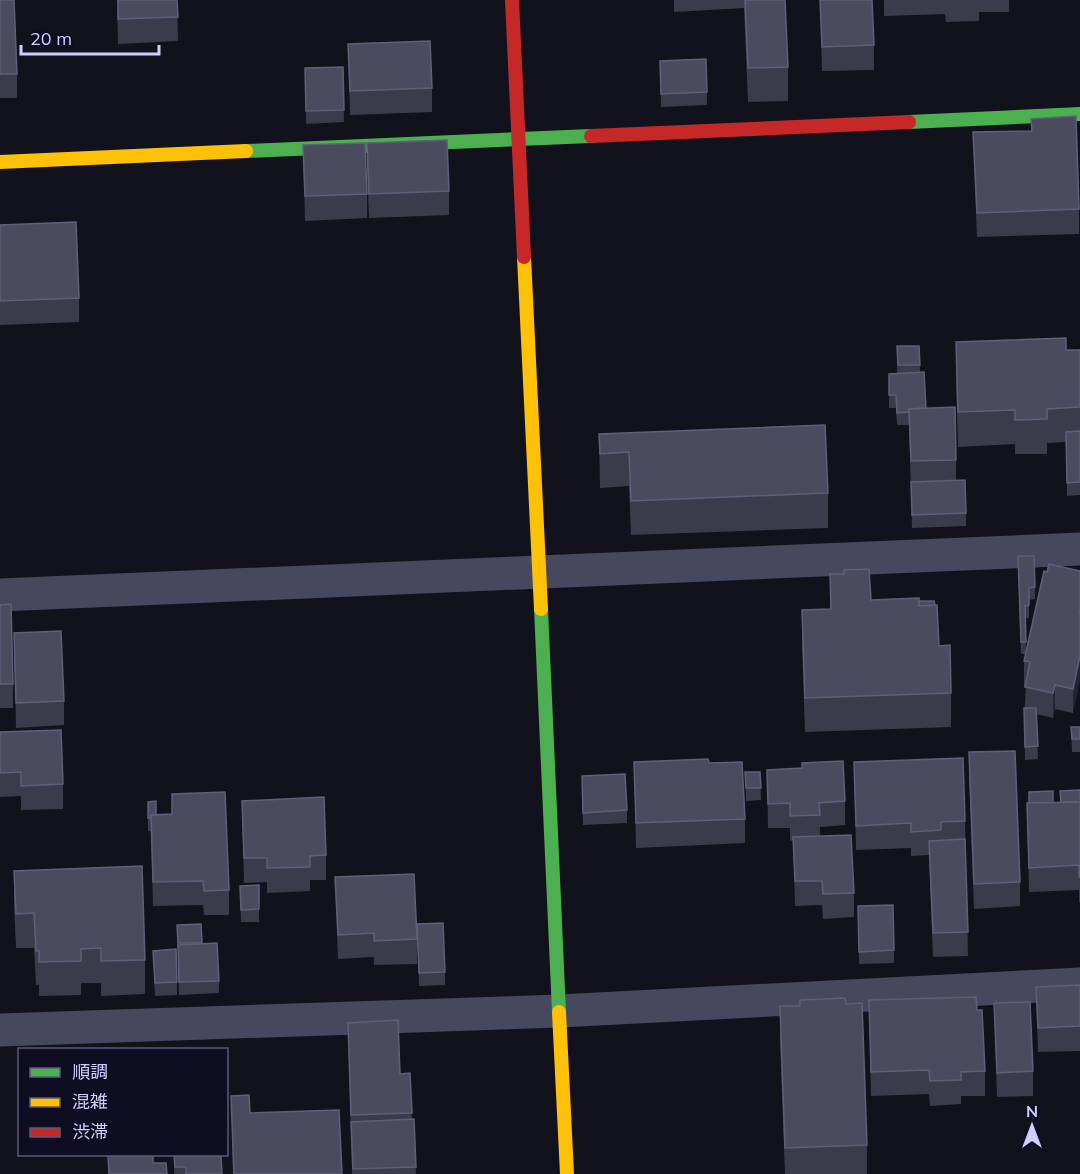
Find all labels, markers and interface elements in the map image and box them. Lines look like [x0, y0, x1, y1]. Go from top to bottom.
scale bar [21, 18, 159, 56]
text: 20 m [30, 27, 72, 50]
legend [18, 1048, 228, 1156]
text: 順調 [72, 1060, 108, 1083]
text: 混雑 [72, 1090, 108, 1113]
north arrow [1002, 1096, 1062, 1156]
text: N [1026, 1101, 1038, 1121]
text: 渋滞 [72, 1120, 108, 1143]

